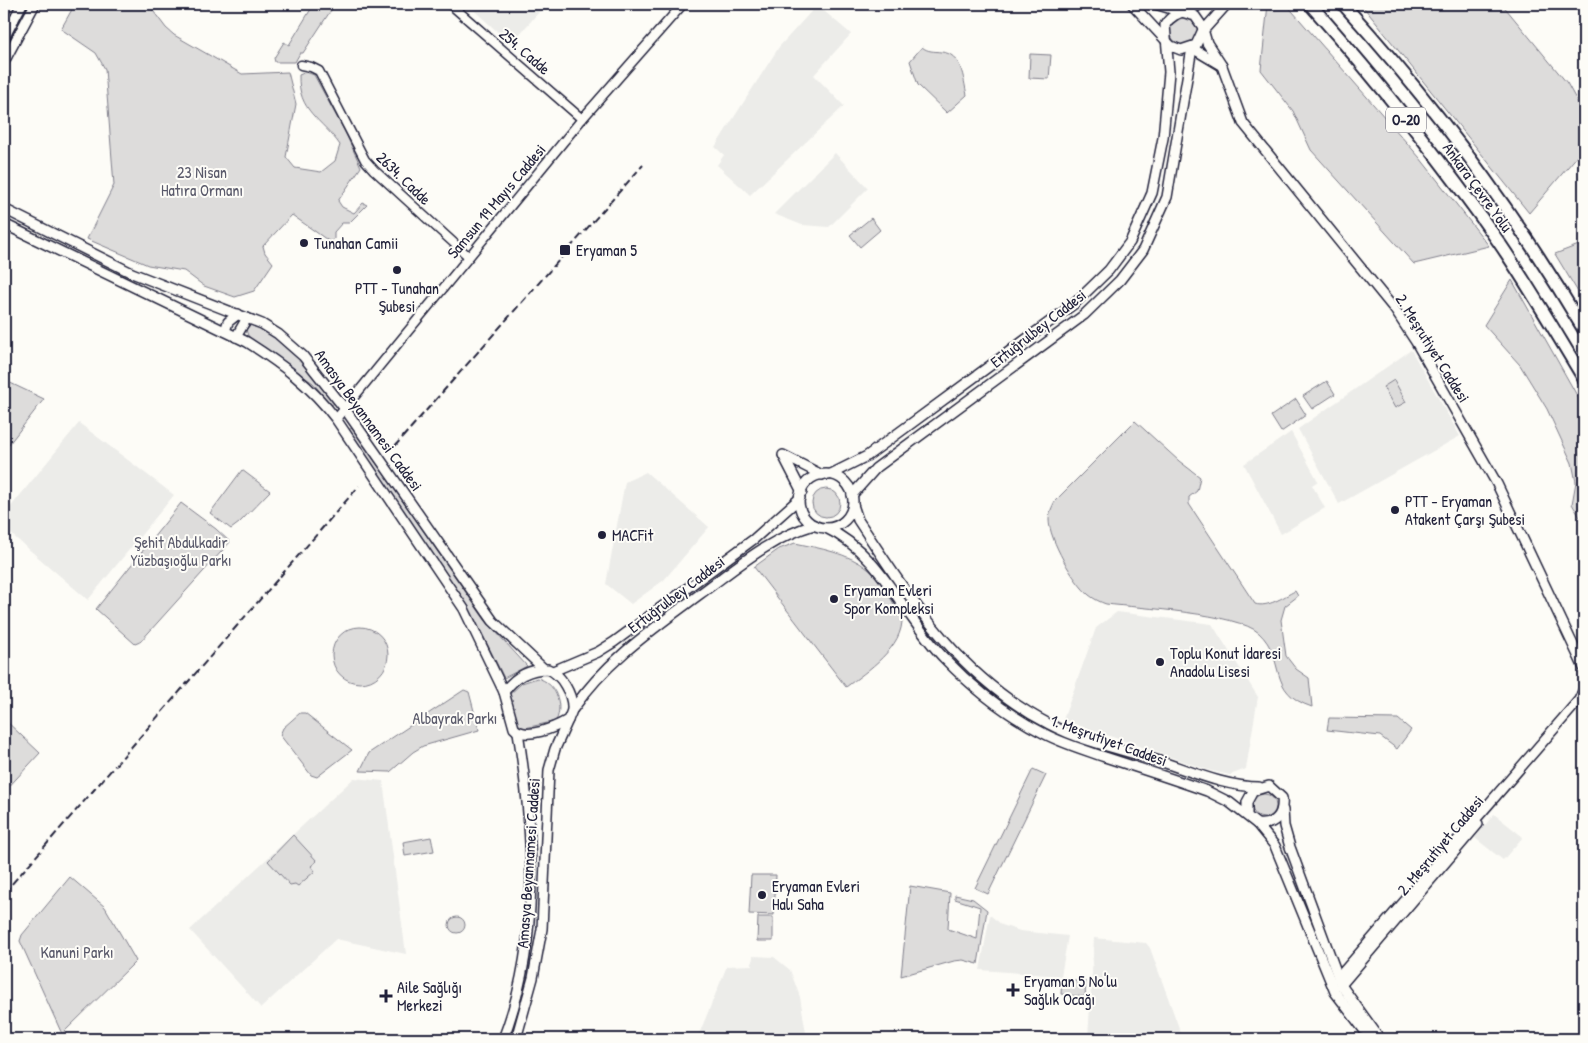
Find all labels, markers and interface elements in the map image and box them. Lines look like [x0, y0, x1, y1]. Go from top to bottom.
street label: 254. Cadde [495, 23, 556, 80]
road number: O-20 [1386, 108, 1426, 132]
street label: Ankara Çevre Yolu [1438, 138, 1518, 237]
street label: Samsun 19 Mayıs Caddesi [442, 139, 550, 263]
street label: 2634. Cadde [372, 146, 437, 210]
park label: 23 Nisan Hatıra Ormanı [161, 161, 243, 201]
place label: Tunahan Camii [314, 232, 398, 254]
marker: Tunahan Camii [298, 237, 310, 249]
place label: Eryaman 5 [576, 239, 637, 261]
marker: Eryaman 5 [558, 243, 572, 257]
marker: PTT - Tunahan Şubesi [391, 264, 403, 276]
place label: PTT - Tunahan Şubesi [355, 277, 439, 317]
street label: Ertuğrulbey Caddesi [985, 284, 1091, 372]
street label: 2. Meşrutiyet Caddesi [1391, 289, 1475, 407]
street label: Amasya Beyannamesi Caddesi [310, 345, 428, 495]
place label: PTT - Eryaman Atakent Çarşı Şubesi [1405, 490, 1525, 530]
marker: PTT - Eryaman Atakent Çarşı Şubesi [1389, 504, 1401, 516]
place label: MACFit [612, 524, 654, 546]
marker: MACFit [596, 529, 608, 541]
park label: Şehit Abdulkadir Yüzbaşıoğlu Parkı [130, 531, 232, 571]
street label: Ertuğrulbey Caddesi [623, 550, 729, 638]
place label: Eryaman Evleri Spor Kompleksi [844, 579, 934, 619]
marker: Eryaman Evleri Spor Kompleksi [828, 593, 840, 605]
place label: Toplu Konut İdaresi Anadolu Lisesi [1170, 642, 1281, 682]
marker: Toplu Konut İdaresi Anadolu Lisesi [1154, 656, 1166, 668]
park label: Albayrak Parkı [413, 707, 497, 729]
street label: 1. Meşrutiyet Caddesi [1048, 709, 1170, 771]
street label: Amasya Beyannamesi Caddesi [511, 777, 545, 949]
street label: 2. Meşrutiyet Caddesi [1392, 790, 1488, 900]
place label: Eryaman Evleri Halı Saha [772, 875, 860, 915]
marker: Eryaman Evleri Halı Saha [756, 889, 768, 901]
park label: Kanuni Parkı [40, 941, 114, 963]
place label: Eryaman 5 No'lu Sağlık Ocağı [1024, 970, 1118, 1010]
place label: Aile Sağlığı Merkezi [397, 976, 462, 1016]
marker: Eryaman 5 No'lu Sağlık Ocağı [1006, 983, 1020, 997]
marker: Aile Sağlığı Merkezi [379, 989, 393, 1003]

